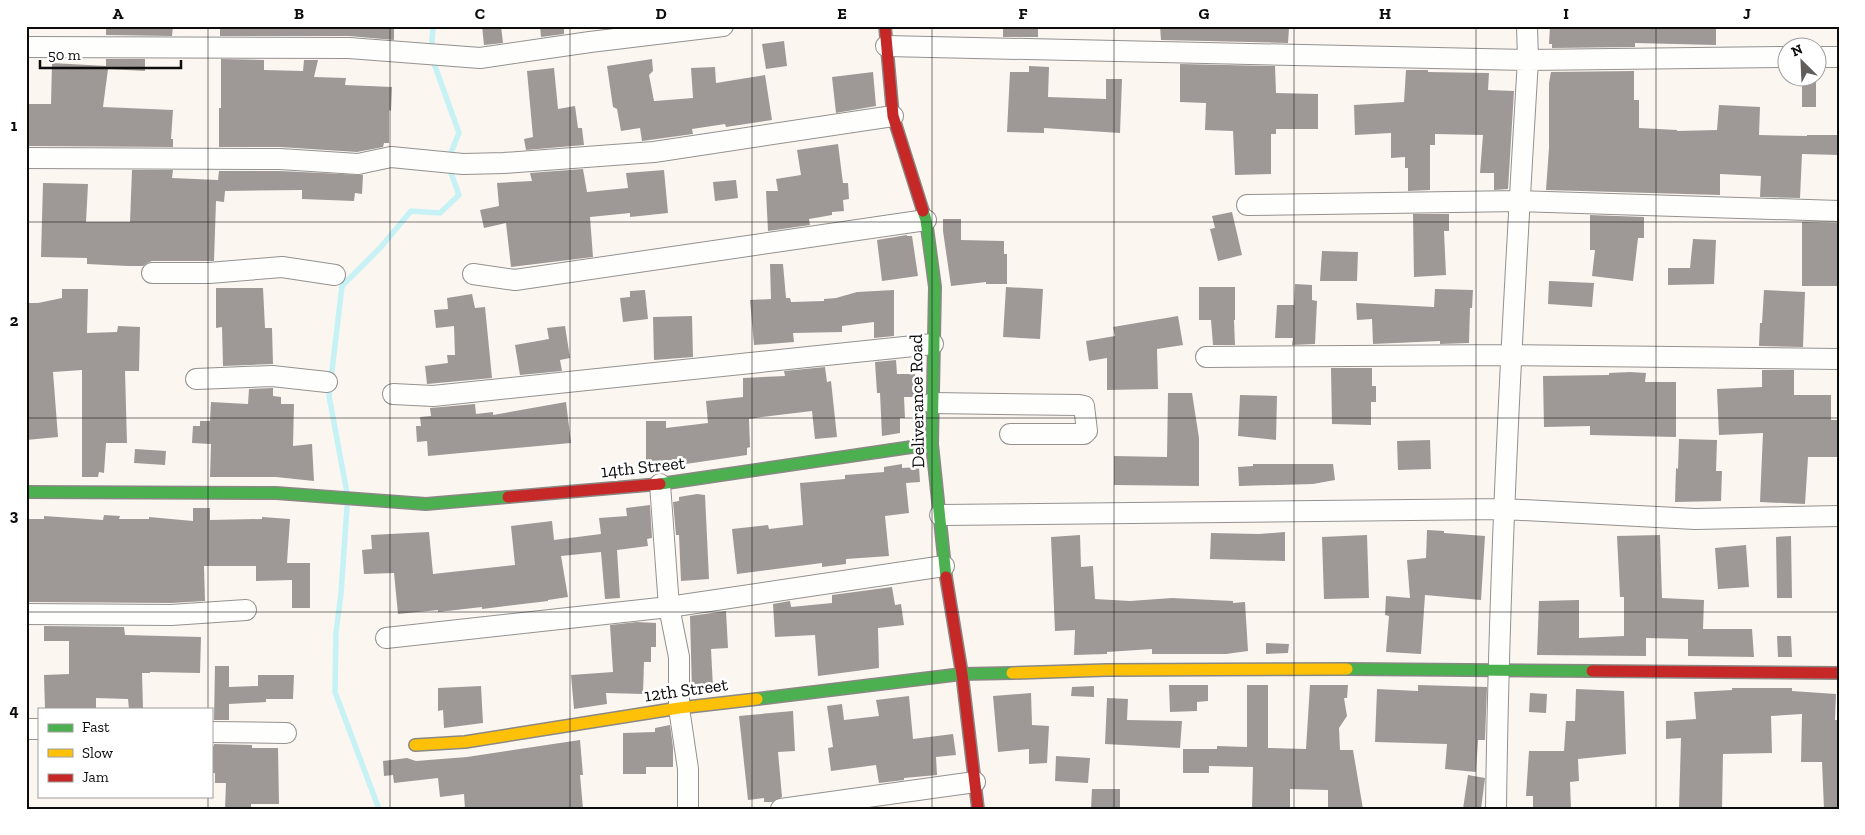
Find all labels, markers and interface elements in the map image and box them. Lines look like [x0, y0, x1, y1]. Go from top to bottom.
text: A [113, 4, 124, 23]
text: B [294, 4, 304, 23]
text: C [475, 4, 485, 23]
text: D [655, 4, 667, 23]
text: E [837, 4, 847, 23]
text: F [1018, 4, 1028, 23]
text: G [1199, 4, 1210, 23]
text: H [1379, 4, 1391, 23]
text: I [1563, 4, 1569, 23]
text: J [1743, 4, 1751, 23]
scale bar [40, 38, 181, 70]
north arrow [1778, 38, 1828, 88]
text: N [1789, 41, 1806, 61]
text: 50 m [48, 46, 81, 64]
text: 1 [11, 116, 18, 135]
text: 2 [10, 311, 19, 330]
street label: Deliverance Road [905, 334, 929, 468]
street label: 14th Street [600, 452, 687, 482]
text: 3 [10, 506, 19, 525]
street label: 12th Street [643, 673, 730, 707]
text: 4 [9, 701, 19, 720]
legend [38, 708, 212, 798]
text: Fast [82, 718, 110, 736]
text: Slow [82, 744, 114, 762]
text: Jam [82, 768, 109, 786]

